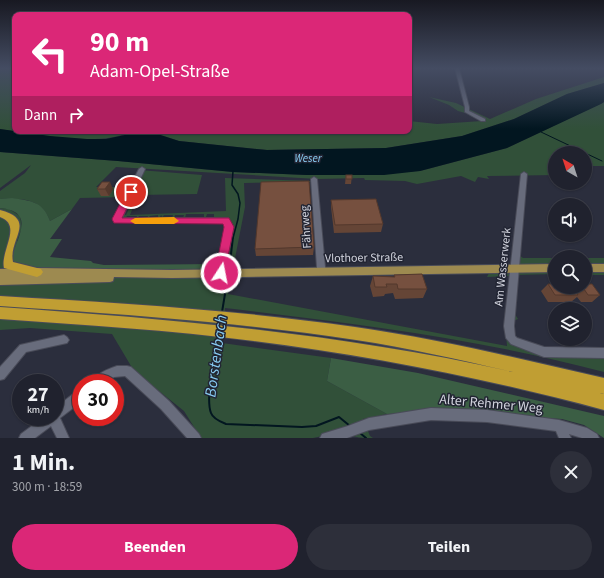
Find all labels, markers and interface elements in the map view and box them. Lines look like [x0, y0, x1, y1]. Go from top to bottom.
text: 90 m [90, 22, 149, 62]
icon: left [24, 28, 76, 80]
text: Adam-Opel-Straße [90, 59, 230, 84]
icon: right [65, 104, 87, 126]
text: Dann [24, 105, 57, 126]
north arrow [548, 146, 592, 190]
map controls [548, 146, 592, 346]
water label: Weser [295, 151, 323, 166]
pin [114, 175, 148, 209]
icon: arrive [120, 181, 142, 203]
button: sound [548, 198, 592, 242]
street label: Fährweg [296, 205, 316, 249]
street label: Am Wasserwerk [490, 227, 516, 307]
street label: Vlothoer Straße [325, 249, 403, 267]
button: search [548, 250, 592, 294]
position arrow [200, 252, 242, 294]
button: layers [548, 302, 592, 346]
water label: Borstenbach [199, 314, 233, 398]
speed limit sign: 30 [72, 374, 124, 426]
text: 27 [27, 381, 49, 409]
street label: Alter Rehmer Weg [438, 390, 544, 418]
text: km/h [27, 403, 49, 417]
text: 1 Min. [12, 445, 75, 480]
button: close [550, 451, 592, 493]
text: 300 m · 18:59 [12, 478, 82, 496]
button: Beenden [12, 524, 298, 570]
button: Teilen [306, 524, 592, 570]

